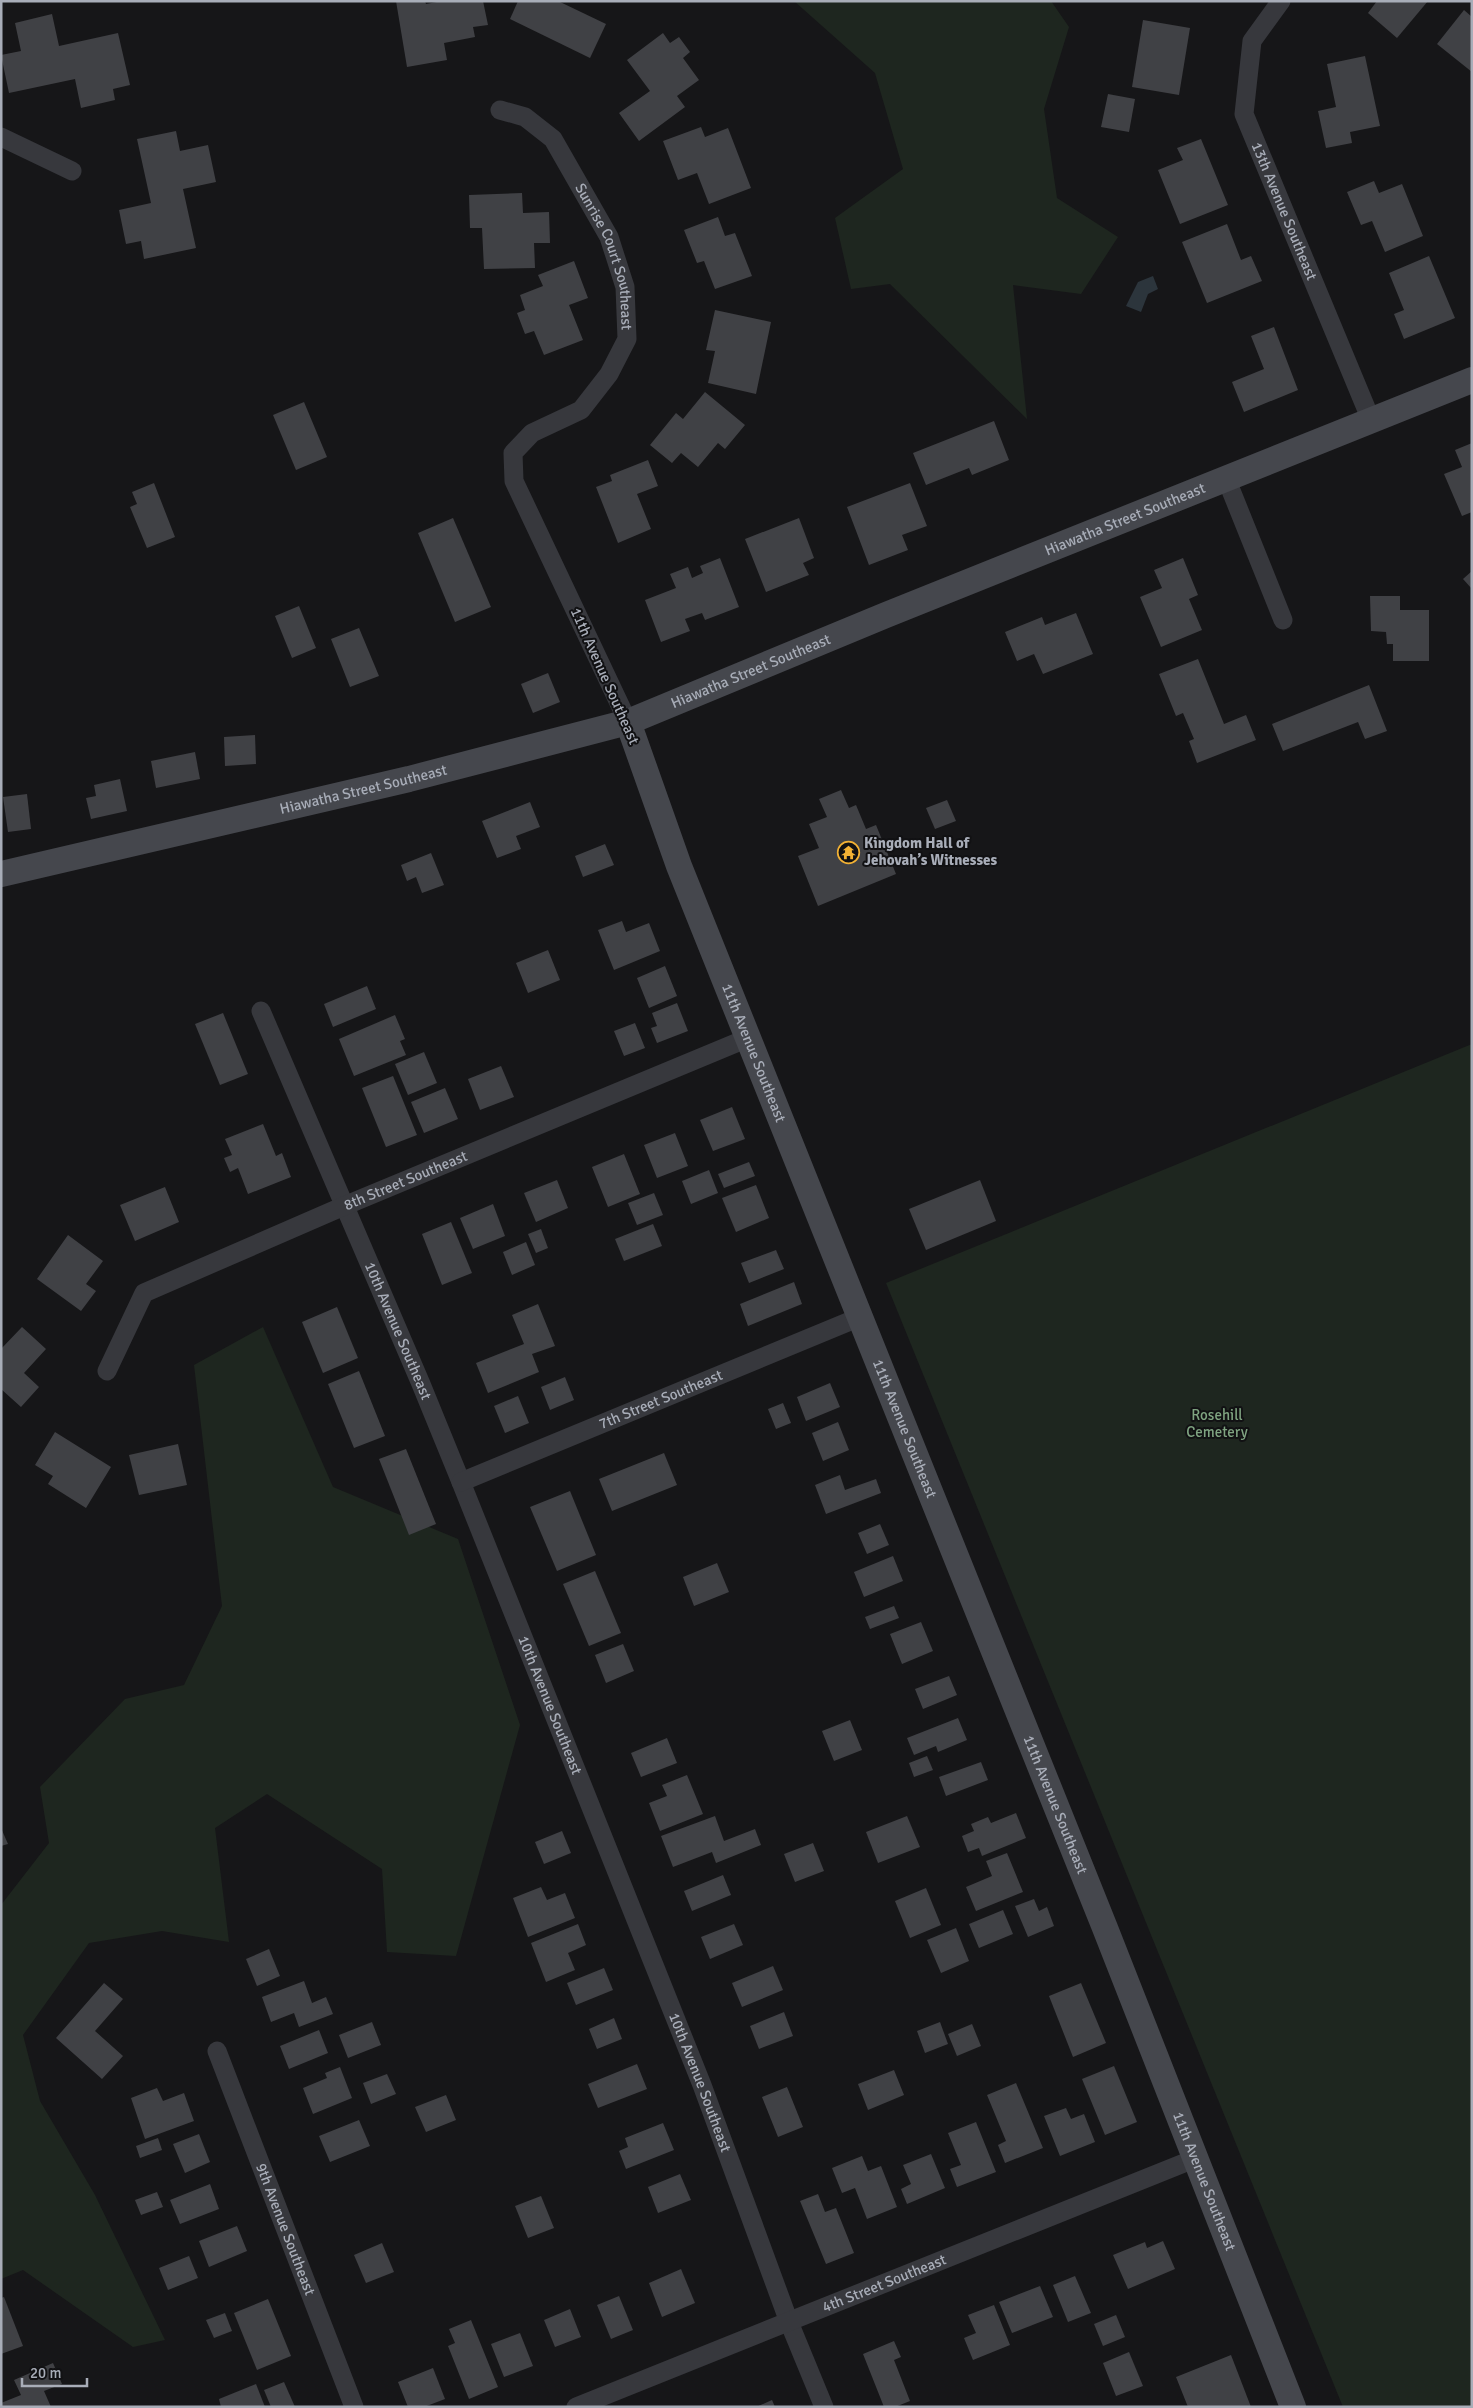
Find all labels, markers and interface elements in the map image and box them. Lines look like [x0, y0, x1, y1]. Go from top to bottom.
street label: 13th Avenue Southeast [1248, 139, 1321, 283]
street label: Sunrise Court Southeast [571, 180, 636, 330]
street label: Hiawatha Street Southeast [1042, 479, 1208, 559]
street label: 11th Avenue Southeast [567, 605, 643, 747]
street label: Hiawatha Street Southeast [668, 630, 833, 712]
street label: Hiawatha Street Southeast [278, 761, 449, 818]
place label: Kingdom Hall of Jehovah’s Witnesses [864, 834, 998, 869]
temple icon: Kingdom Hall of Jehovah’s Witnesses [836, 840, 860, 864]
street label: 11th Avenue Southeast [718, 981, 790, 1125]
street label: 8th Street Southeast [341, 1147, 470, 1214]
street label: 10th Avenue Southeast [361, 1259, 435, 1402]
street label: 11th Avenue Southeast [869, 1357, 941, 1501]
street label: 7th Street Southeast [596, 1366, 725, 1433]
park label: Rosehill Cemetery [1186, 1406, 1248, 1441]
street label: 10th Avenue Southeast [514, 1633, 586, 1777]
street label: 11th Avenue Southeast [1020, 1733, 1091, 1877]
street label: 10th Avenue Southeast [665, 2010, 735, 2155]
street label: 11th Avenue Southeast [1169, 2109, 1240, 2253]
street label: 9th Avenue Southeast [252, 2161, 319, 2298]
street label: 4th Street Southeast [820, 2250, 949, 2316]
scale bar [22, 2356, 88, 2388]
text: 20 m [30, 2364, 61, 2382]

